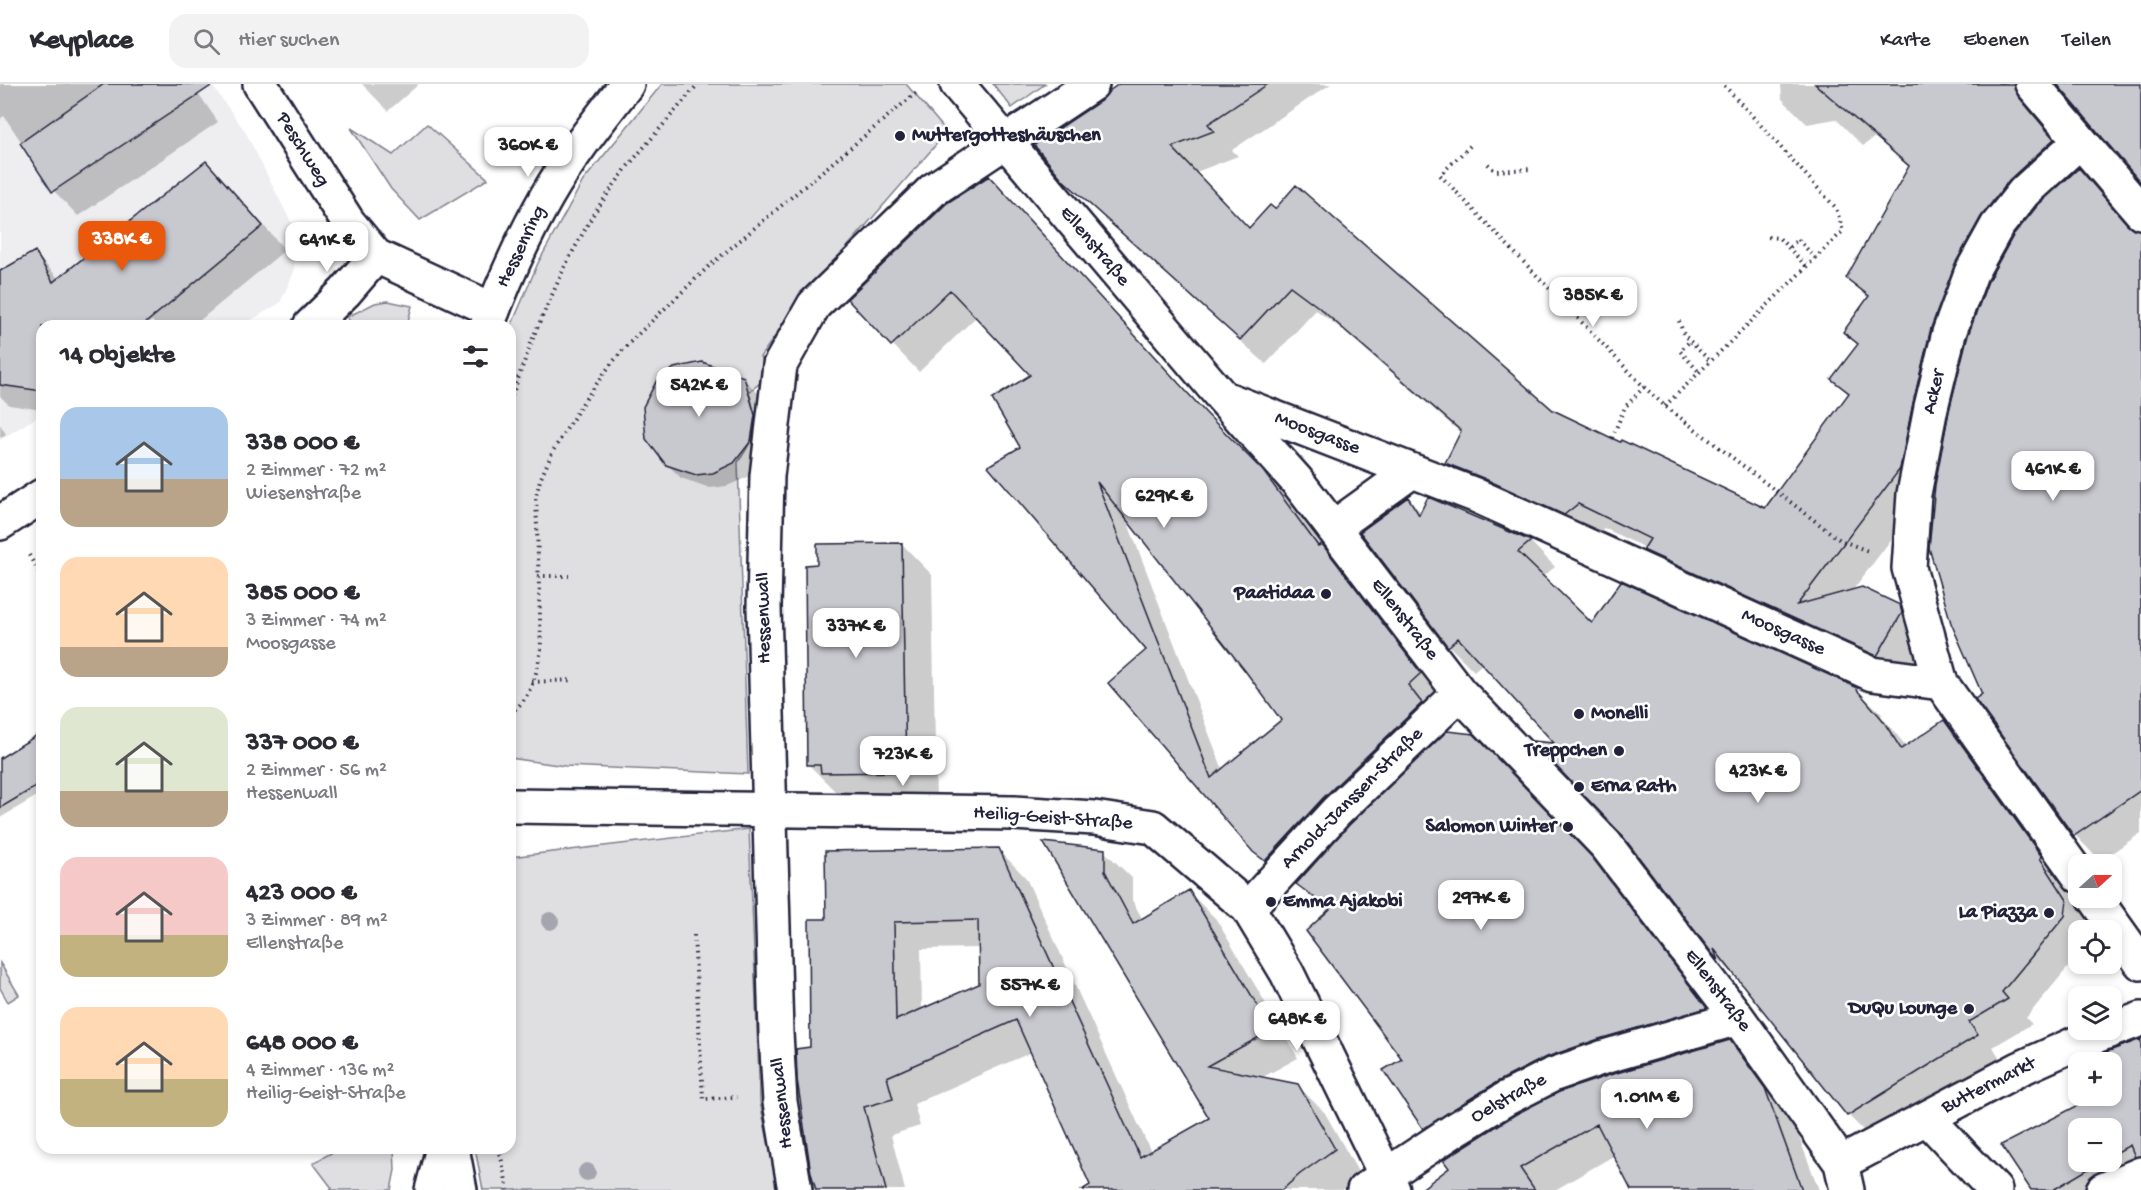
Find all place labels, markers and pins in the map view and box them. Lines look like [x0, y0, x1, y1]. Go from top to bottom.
place label: Muttergotteshäuschen [912, 125, 1101, 148]
pin: 360K € [479, 127, 577, 178]
marker: Muttergotteshäuschen [893, 129, 907, 143]
pin: 338K € [73, 221, 171, 272]
pin: 641K € [278, 222, 376, 273]
pin: 385K € [1544, 277, 1642, 328]
pin: 542K € [650, 367, 748, 418]
pin: 461K € [2004, 451, 2102, 502]
pin: 629K € [1115, 478, 1213, 529]
place label: Paatidaa [1233, 583, 1315, 606]
marker: Paatidaa [1319, 587, 1333, 601]
pin: 337K € [807, 608, 905, 659]
place label: Monelli [1591, 703, 1648, 726]
marker: Monelli [1572, 707, 1586, 721]
pin: 723K € [854, 736, 952, 787]
place label: Treppchen [1523, 740, 1607, 763]
marker: Treppchen [1612, 744, 1626, 758]
pin: 423K € [1709, 753, 1807, 804]
place label: Erna Rath [1591, 776, 1677, 799]
marker: Erna Rath [1572, 780, 1586, 794]
place label: Salomon Winter [1426, 816, 1558, 839]
marker: Salomon Winter [1561, 820, 1575, 834]
pin: 297K € [1432, 880, 1530, 931]
place label: Emma Ajakobi [1283, 891, 1403, 914]
marker: Emma Ajakobi [1264, 895, 1278, 909]
place label: La Piazza [1959, 902, 2038, 925]
marker: La Piazza [2042, 906, 2056, 920]
pin: 557K € [981, 967, 1079, 1018]
place label: DuQu Lounge [1847, 998, 1958, 1021]
pin: 648K € [1248, 1001, 1346, 1052]
marker: DuQu Lounge [1962, 1002, 1976, 1016]
pin: 1.01M € [1592, 1079, 1702, 1130]

